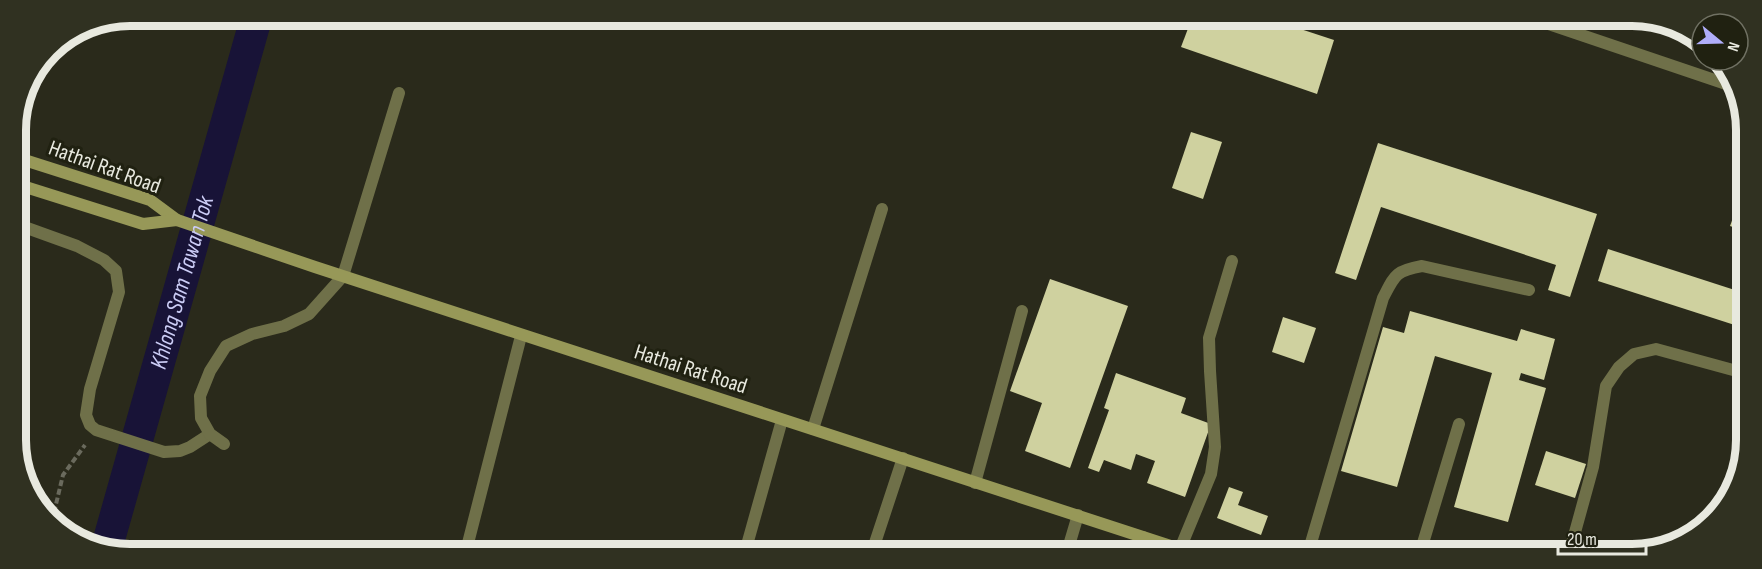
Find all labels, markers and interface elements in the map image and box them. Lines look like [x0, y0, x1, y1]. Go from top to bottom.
north arrow [1690, 12, 1750, 72]
text: N [1722, 39, 1743, 54]
street label: Hathai Rat Road [45, 135, 164, 200]
water label: Khlong Sam Tawan Tok [144, 192, 220, 372]
street label: Hathai Rat Road [631, 339, 750, 400]
scale bar [1558, 518, 1646, 556]
text: 20 m [1567, 529, 1597, 550]

